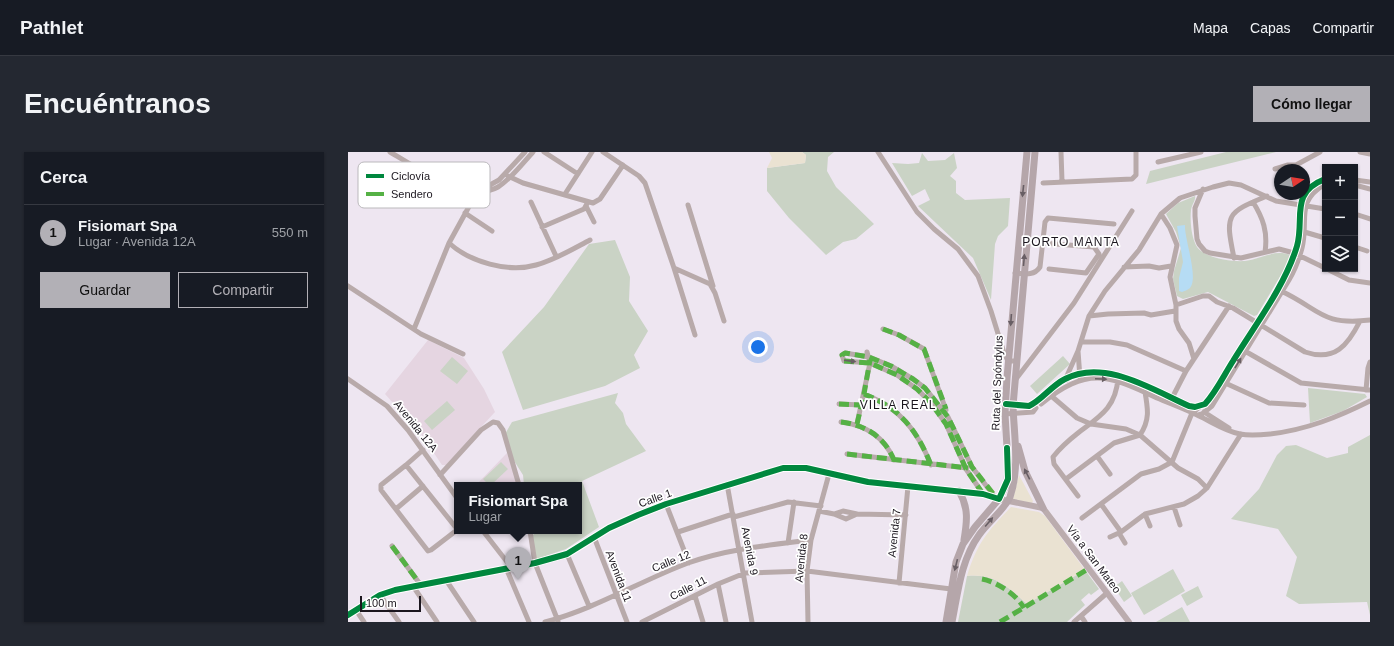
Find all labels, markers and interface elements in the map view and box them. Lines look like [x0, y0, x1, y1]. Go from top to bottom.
text: Pathlet [20, 17, 83, 38]
text: Mapa [1193, 20, 1228, 36]
text: Capas [1250, 20, 1291, 36]
text: Compartir [1313, 20, 1374, 36]
button: Cómo llegar [1253, 86, 1370, 122]
text: Encuéntranos [24, 88, 211, 119]
legend [358, 162, 490, 208]
north arrow [1274, 164, 1310, 200]
map controls [1322, 164, 1358, 272]
button: + [1322, 164, 1358, 200]
text: Cerca [40, 168, 87, 187]
text: Ciclovía [391, 170, 431, 182]
one-way arrow [1020, 185, 1027, 197]
text: Sendero [391, 188, 433, 200]
button: − [1322, 200, 1358, 236]
text: Fisiomart Spa [78, 217, 177, 234]
text: 1 [49, 225, 57, 240]
text: 550 m [272, 225, 308, 240]
text: Lugar · Avenida 12A [78, 234, 196, 249]
district label: PORTO MANTA [1022, 235, 1120, 249]
button: layers [1322, 236, 1358, 272]
one-way arrow [1021, 254, 1028, 266]
button: Guardar [40, 272, 170, 308]
button: Compartir [178, 272, 308, 308]
one-way arrow [1007, 314, 1014, 326]
street label: Ruta del Spóndylus [989, 335, 1005, 431]
your location [748, 337, 768, 357]
one-way arrow [1234, 357, 1241, 369]
one-way arrow [844, 358, 856, 364]
one-way arrow [1095, 375, 1107, 382]
street label: Avenida 12A [392, 398, 441, 454]
district label: VILLA REAL [860, 398, 936, 412]
one-way arrow [1024, 468, 1030, 480]
popup [454, 482, 582, 534]
street label: Calle 1 [637, 487, 673, 509]
text: Fisiomart Spa [468, 492, 568, 509]
street label: Avenida 7 [885, 508, 903, 558]
text: Lugar [468, 509, 502, 524]
one-way arrow [985, 517, 994, 527]
street label: Vía a San Mateo [1065, 523, 1123, 595]
street label: Avenida 9 [739, 526, 761, 576]
street label: Avenida 8 [792, 533, 810, 583]
pin: 1 [505, 547, 531, 580]
street label: Calle 12 [650, 548, 692, 574]
street label: Avenida 11 [604, 549, 634, 603]
one-way arrow [952, 559, 958, 572]
street label: Calle 11 [668, 574, 708, 602]
scale bar [360, 594, 421, 613]
text: 100 m [366, 597, 397, 609]

